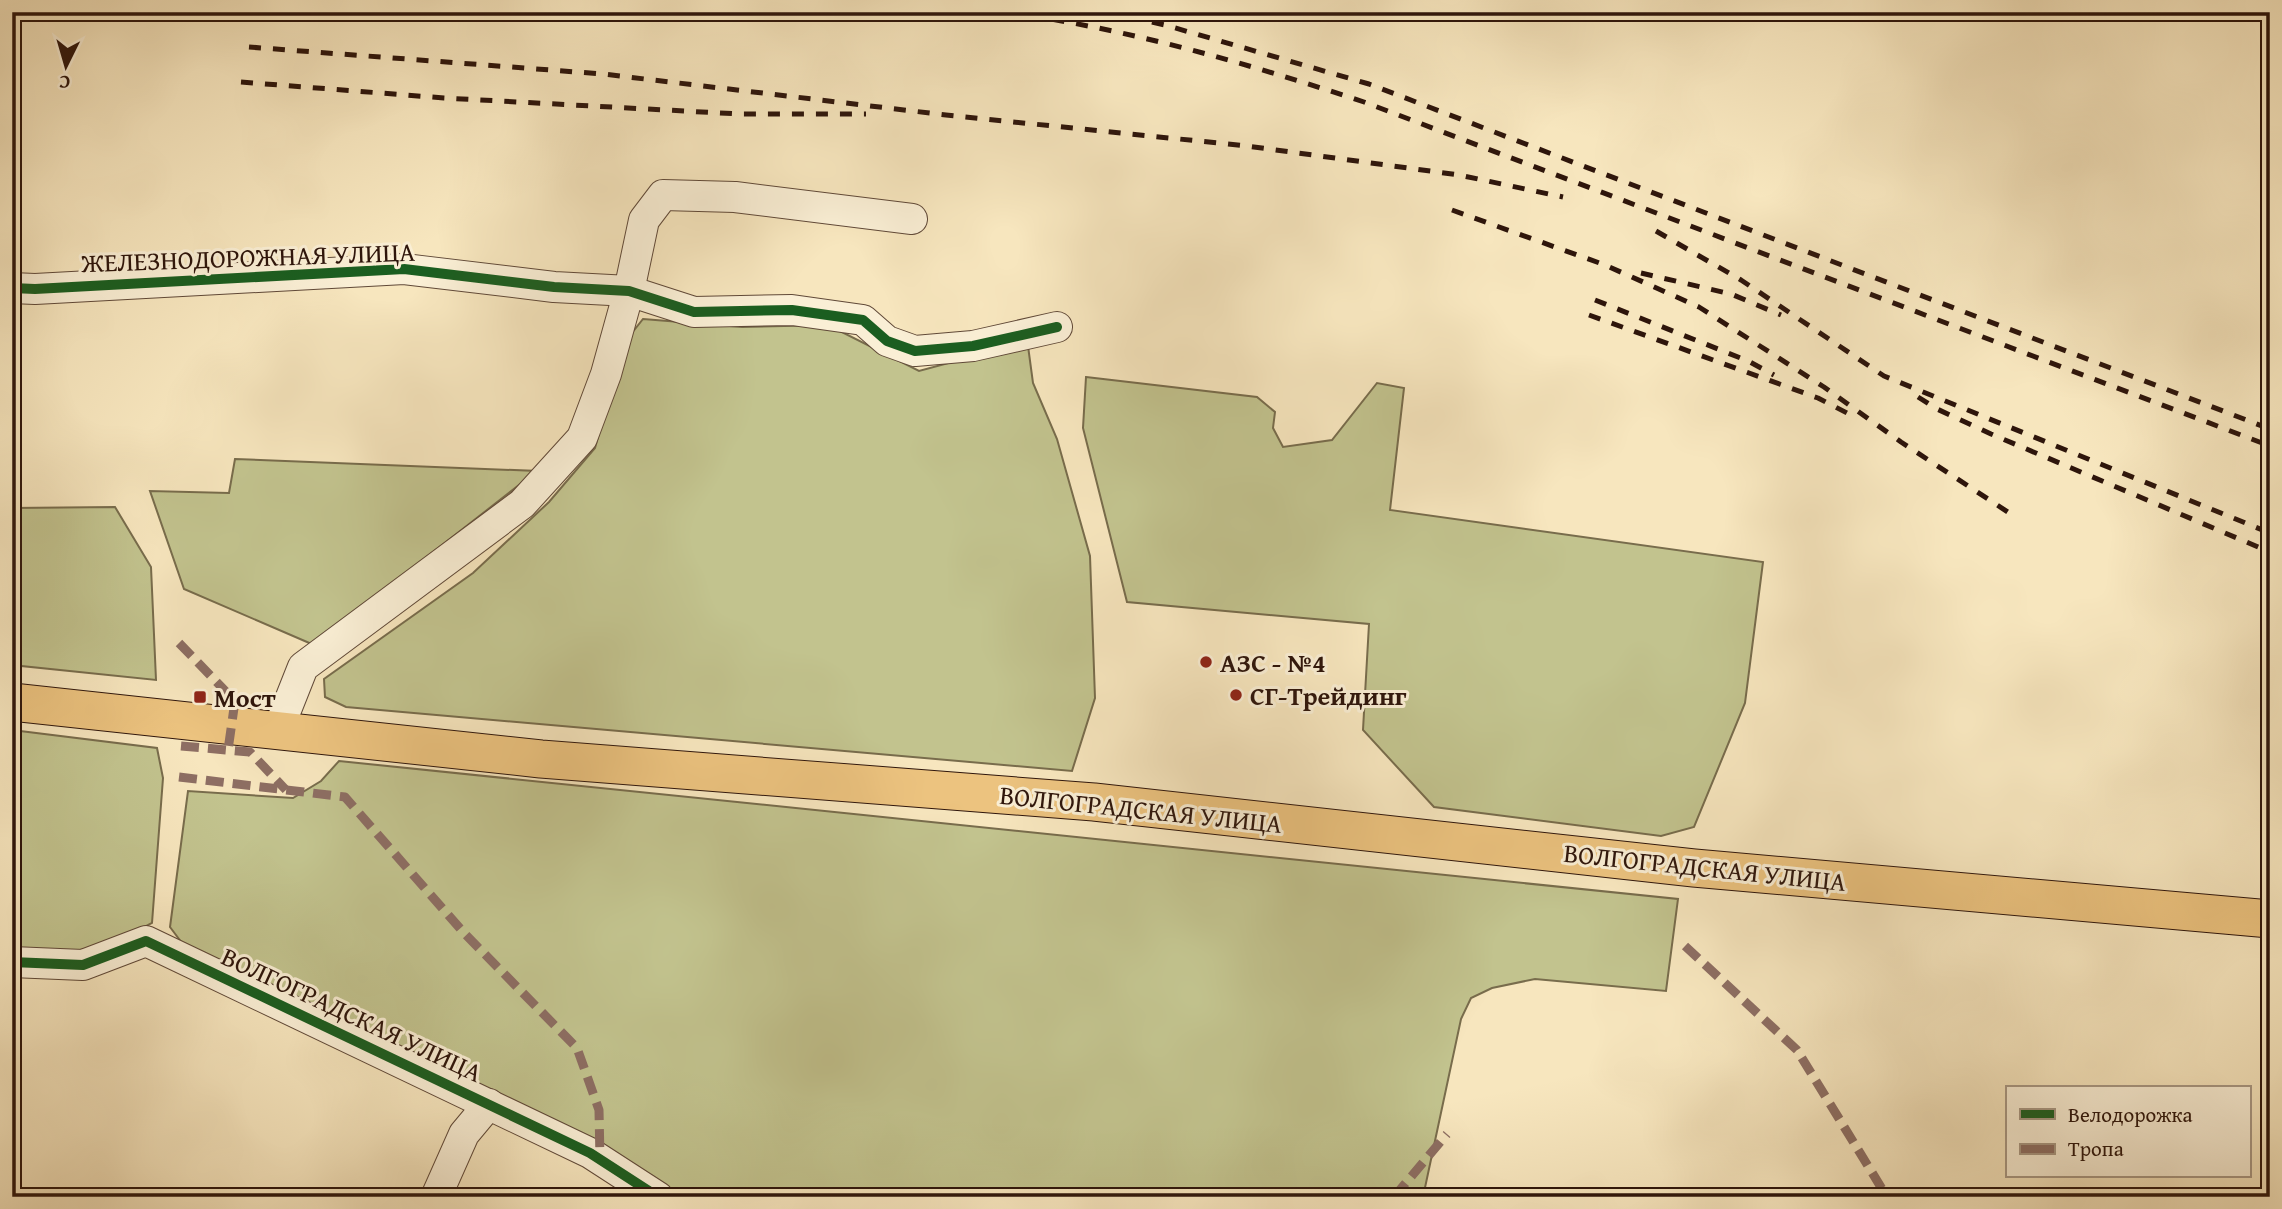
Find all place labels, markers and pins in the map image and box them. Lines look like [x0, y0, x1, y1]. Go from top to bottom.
place label: АЗС - №4 [1220, 643, 1326, 682]
marker: АЗС - №4 [1198, 654, 1214, 670]
place label: СГ-Трейдинг [1250, 676, 1407, 715]
place label: Мост [214, 678, 276, 717]
marker: СГ-Трейдинг [1228, 687, 1244, 703]
marker: Мост [192, 689, 208, 705]

